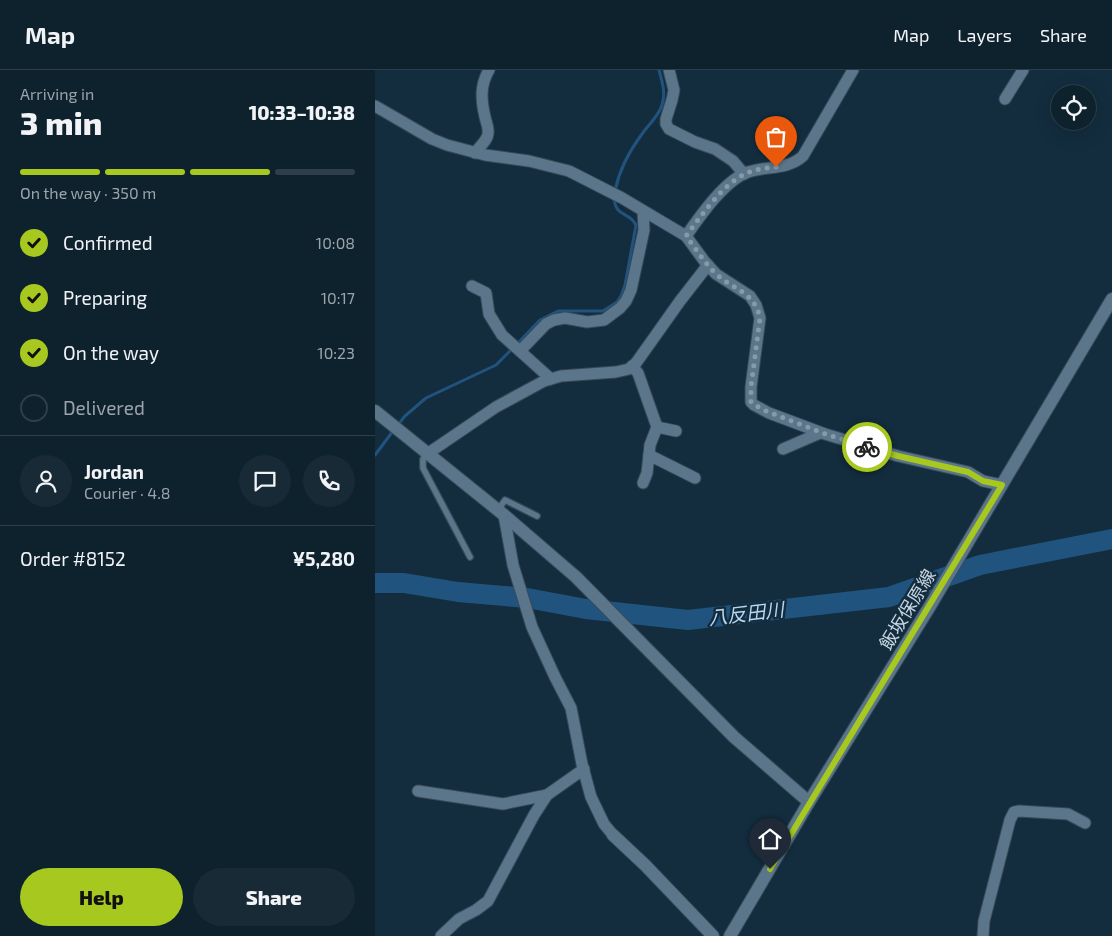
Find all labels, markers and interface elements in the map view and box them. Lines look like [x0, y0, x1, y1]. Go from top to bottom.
text: Map [25, 20, 75, 49]
text: Map [893, 24, 929, 46]
text: Layers [957, 24, 1012, 46]
text: Share [1040, 24, 1087, 46]
text: Arriving in [20, 84, 94, 103]
map controls [1051, 85, 1096, 130]
button: locate [1051, 85, 1096, 130]
text: 10:33–10:38 [249, 101, 355, 124]
text: 3 min [20, 103, 102, 141]
pin [755, 116, 797, 167]
icon: bag [762, 123, 790, 151]
text: On the way · 350 m [20, 183, 156, 202]
icon: check [20, 229, 48, 257]
text: Confirmed [63, 231, 153, 254]
text: 10:08 [316, 233, 355, 252]
icon: check [20, 284, 48, 312]
text: Preparing [63, 286, 147, 309]
text: 10:17 [321, 288, 355, 307]
icon: check [20, 339, 48, 367]
text: On the way [63, 341, 159, 364]
text: 10:23 [317, 343, 355, 362]
text: Delivered [63, 396, 145, 419]
courier [842, 422, 892, 472]
icon: bike [853, 433, 881, 461]
button: person [20, 455, 72, 507]
button: chat [239, 455, 291, 507]
button: phone [303, 455, 355, 507]
text: Jordan [84, 460, 144, 483]
text: Courier · 4.8 [84, 483, 171, 502]
text: Order #8152 [20, 547, 126, 570]
text: ¥5,280 [292, 547, 355, 570]
street label: 飯坂保原線 [874, 565, 940, 653]
water label: 八反田川 [707, 597, 787, 629]
pin [749, 818, 791, 869]
icon: home [756, 825, 784, 853]
button: Help [20, 868, 183, 926]
button: Share [193, 868, 355, 926]

